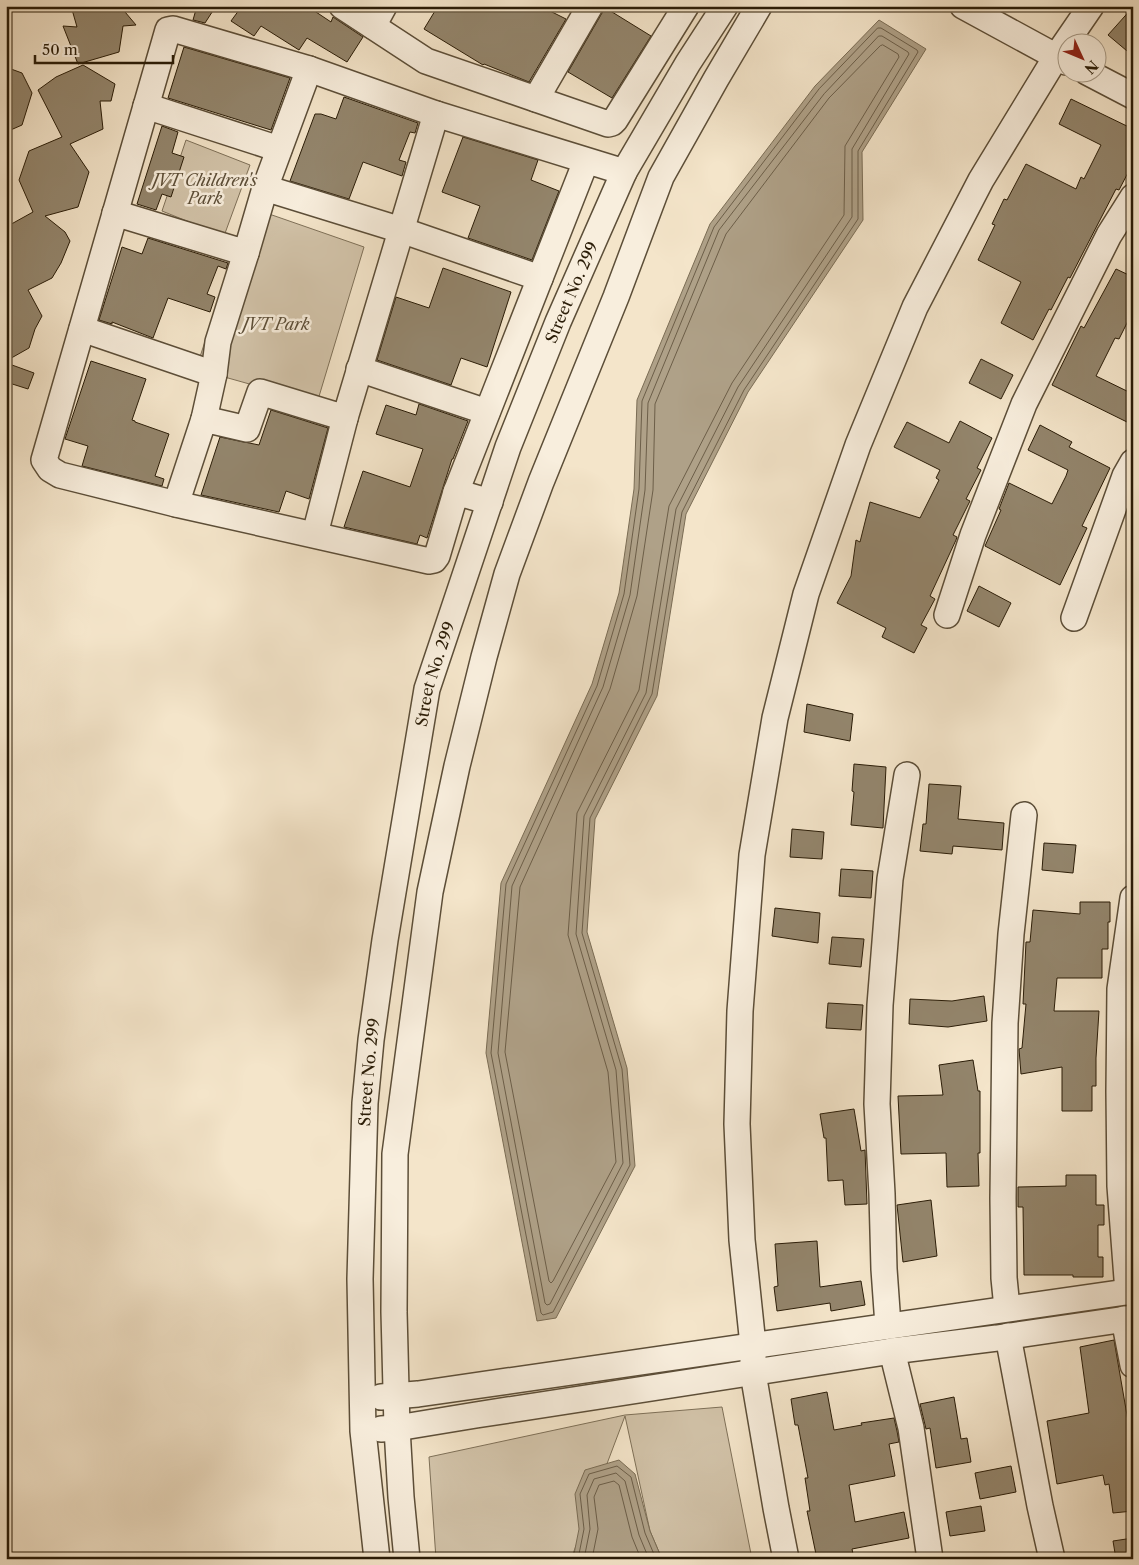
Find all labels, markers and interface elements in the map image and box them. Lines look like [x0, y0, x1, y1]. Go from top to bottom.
scale bar [35, 32, 172, 64]
north arrow [1056, 32, 1106, 82]
text: 50 m [42, 40, 78, 59]
text: N [1081, 56, 1102, 78]
park label: JVT Children's Park [148, 170, 257, 208]
street label: Street No. 299 [541, 238, 602, 346]
park label: JVT Park [238, 314, 310, 334]
street label: Street No. 299 [411, 619, 459, 728]
street label: Street No. 299 [354, 1017, 384, 1126]

